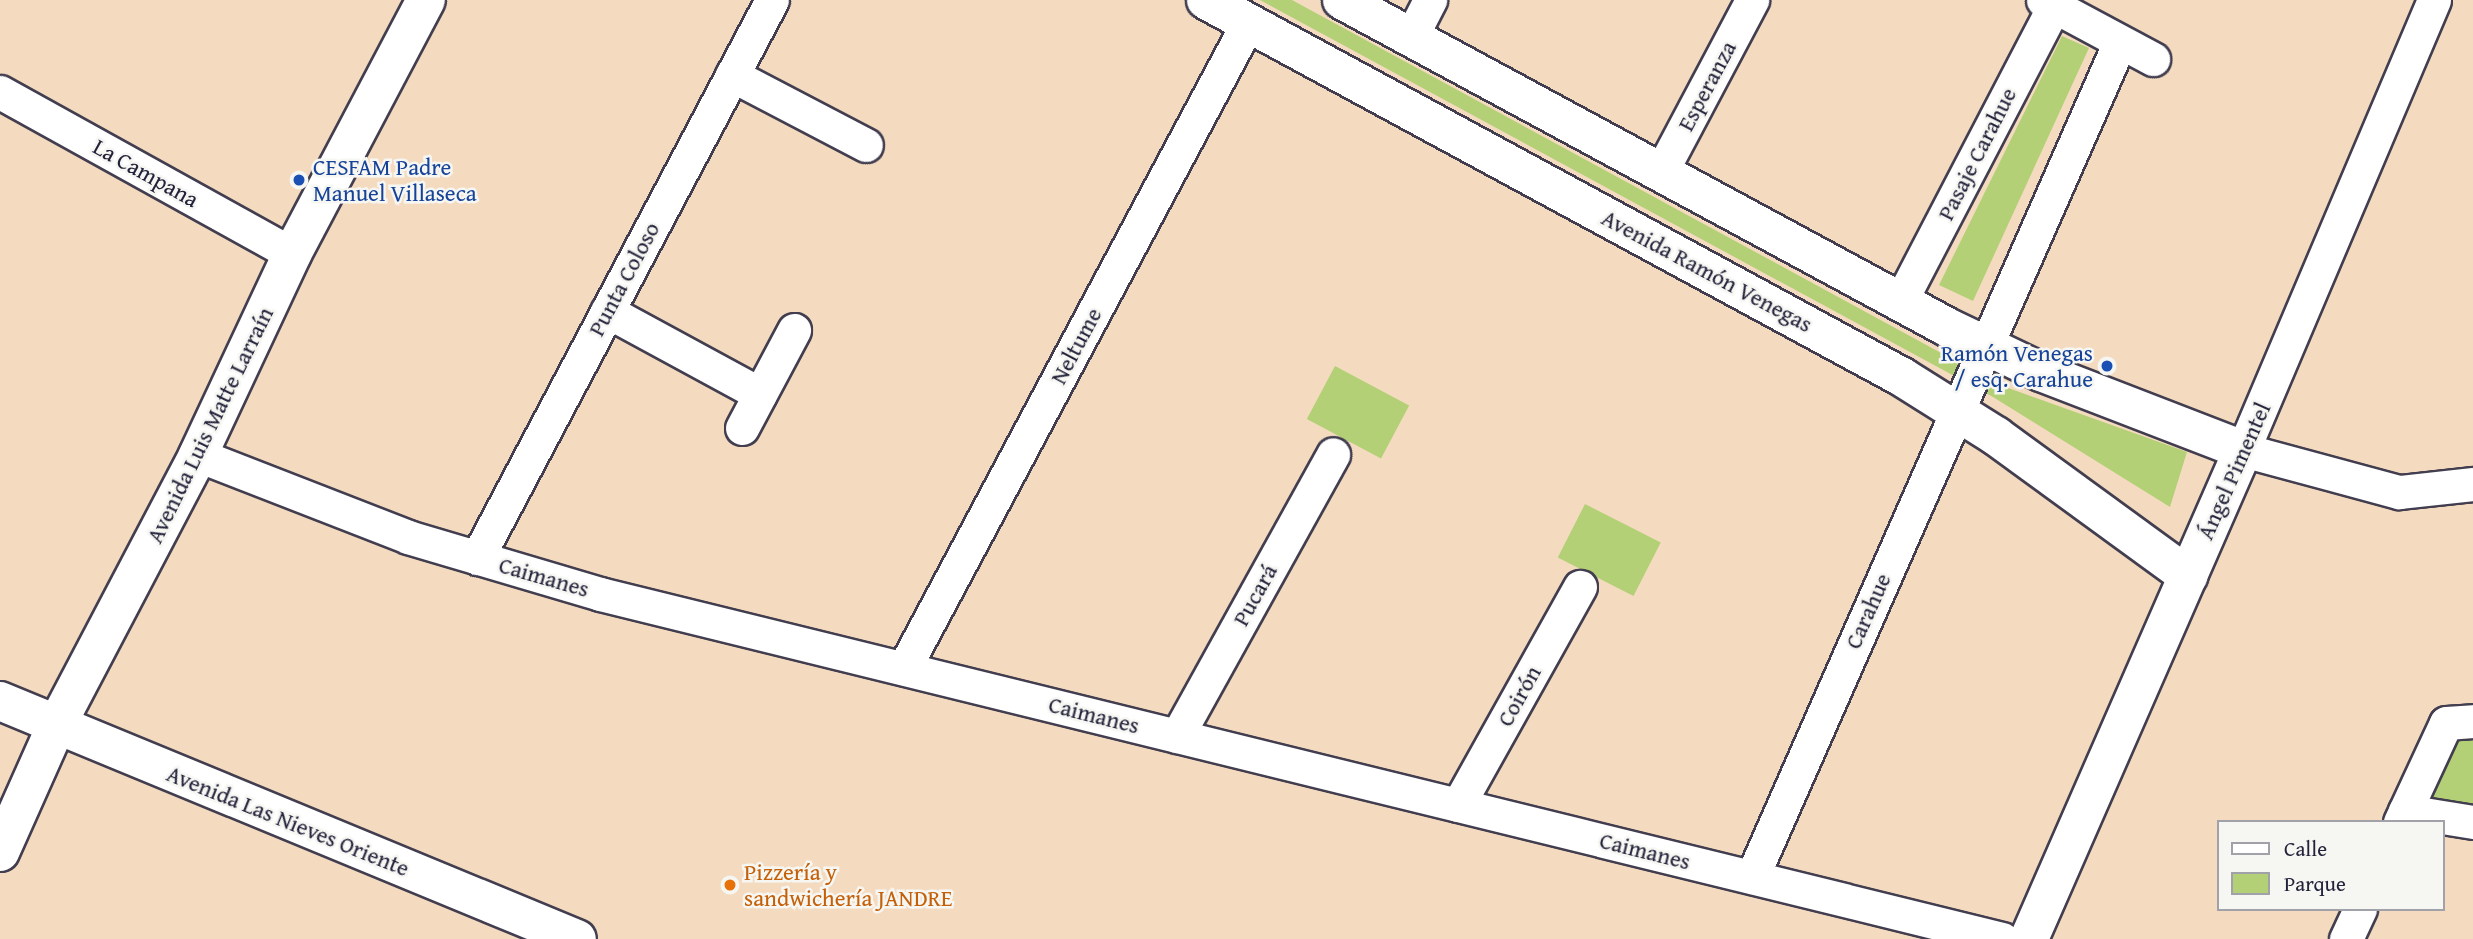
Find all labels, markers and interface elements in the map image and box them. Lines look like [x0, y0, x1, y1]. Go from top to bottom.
street label: Esperanza [1672, 36, 1742, 136]
street label: Pasaje Carahue [1932, 83, 2022, 225]
street label: La Campana [88, 133, 204, 213]
place label: CESFAM Padre Manuel Villaseca [313, 153, 477, 207]
marker: CESFAM Padre Manuel Villaseca [291, 172, 307, 188]
street label: Avenida Ramón Venegas [1597, 204, 1817, 338]
street label: Punta Coloso [582, 217, 666, 341]
street label: Avenida Luis Matte Larraín [141, 302, 279, 548]
street label: Neltume [1044, 303, 1108, 389]
place label: Ramón Venegas / esq. Carahue [1941, 339, 2093, 393]
marker: Ramón Venegas / esq. Carahue [2099, 358, 2115, 374]
street label: Ángel Pimentel [2191, 398, 2277, 544]
street label: Caimanes [496, 551, 592, 603]
street label: Pucará [1227, 559, 1283, 631]
street label: Carahue [1839, 569, 1897, 653]
street label: Coirón [1491, 661, 1547, 731]
street label: Caimanes [1046, 690, 1142, 740]
street label: Avenida Las Nieves Oriente [163, 760, 413, 882]
legend [2218, 820, 2445, 911]
street label: Caimanes [1597, 826, 1693, 876]
text: Calle [2284, 833, 2327, 864]
place label: Pizzería y sandwichería JANDRE [744, 858, 952, 912]
text: Parque [2284, 868, 2346, 899]
marker: Pizzería y sandwichería JANDRE [722, 877, 738, 893]

